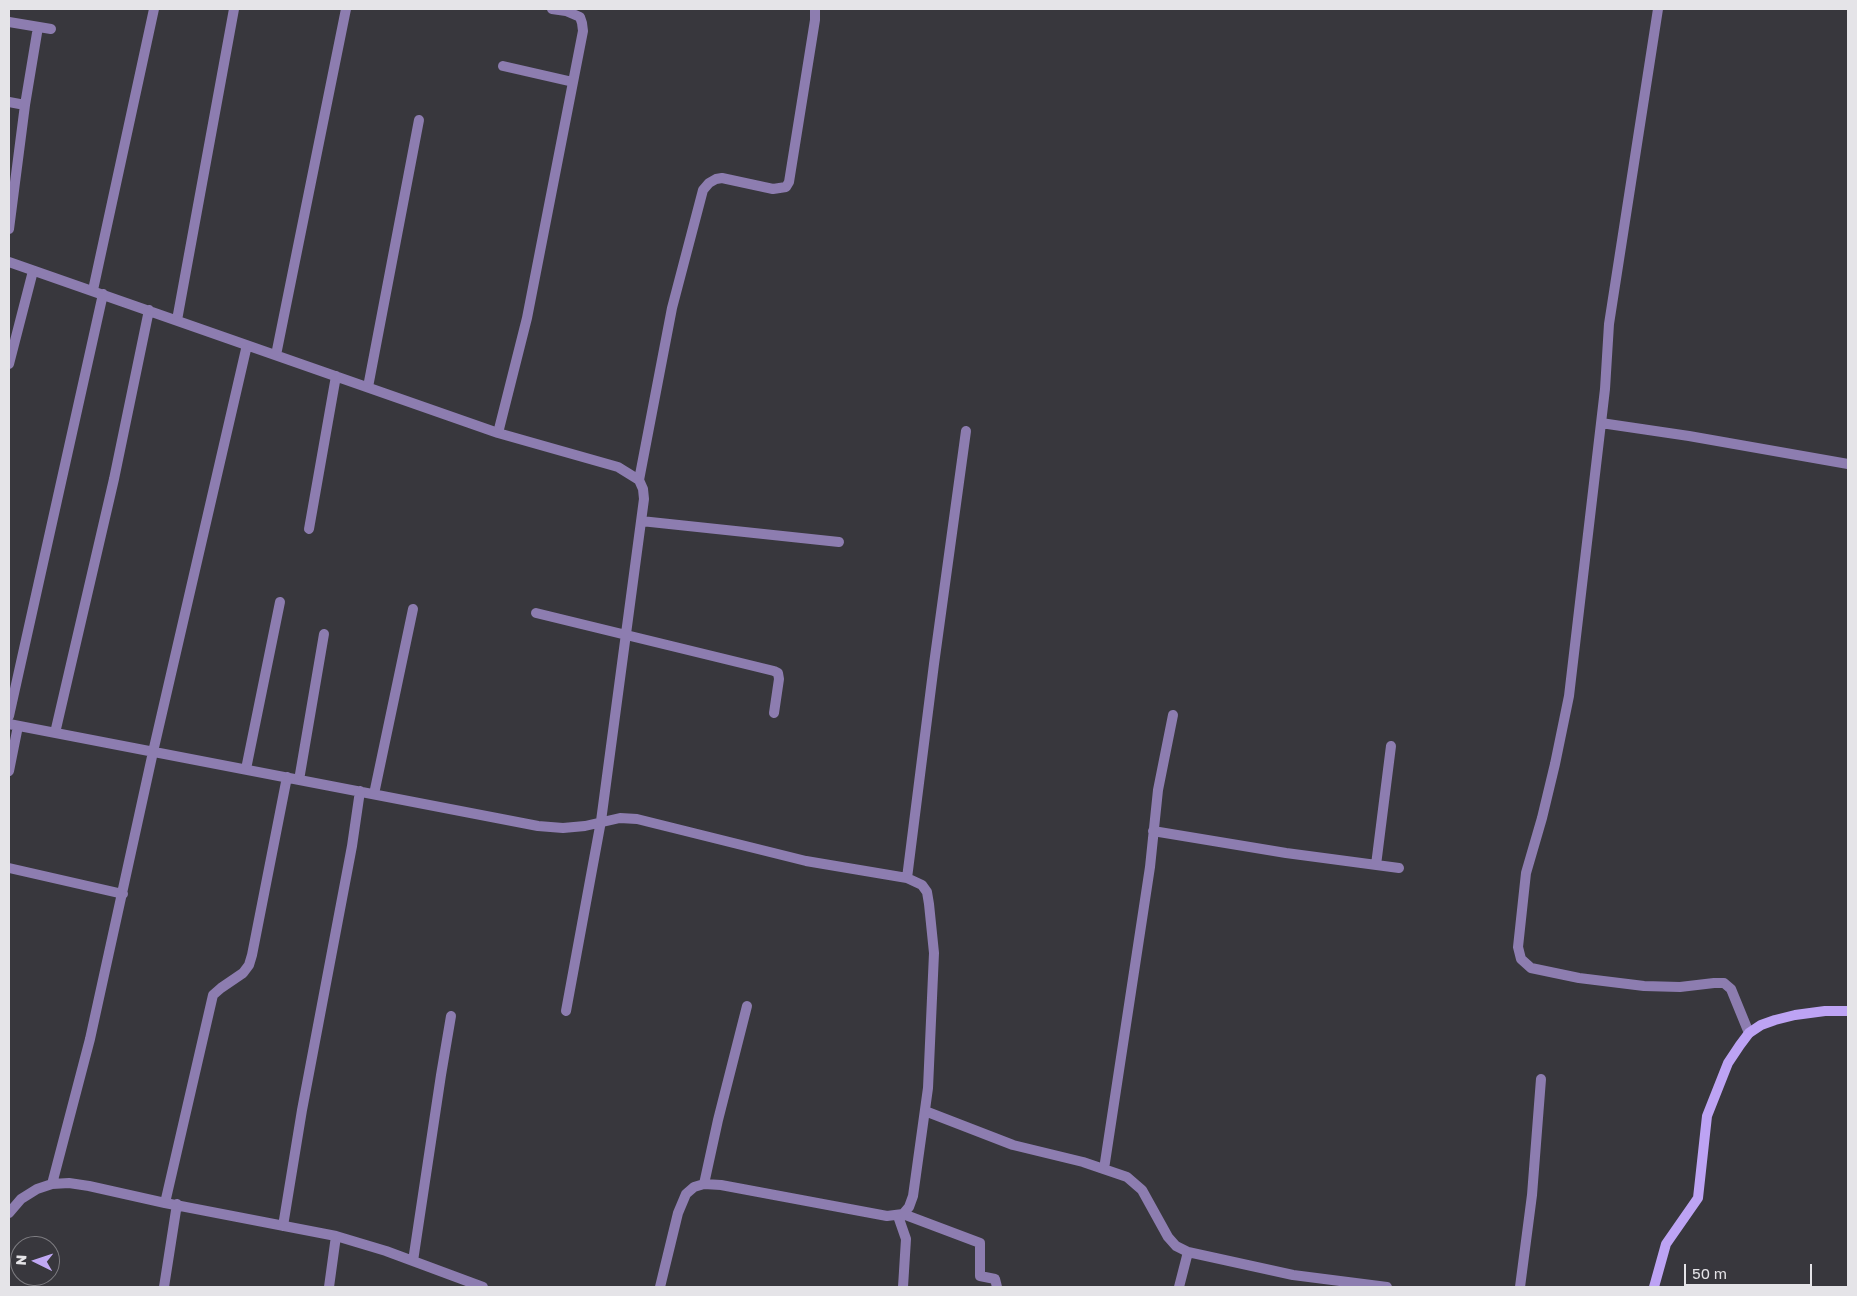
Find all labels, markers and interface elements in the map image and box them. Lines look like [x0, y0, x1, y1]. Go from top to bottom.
north arrow [10, 1236, 60, 1286]
text: N [12, 1254, 29, 1266]
scale bar [1687, 1254, 1814, 1286]
text: 50 m [1692, 1264, 1727, 1282]

